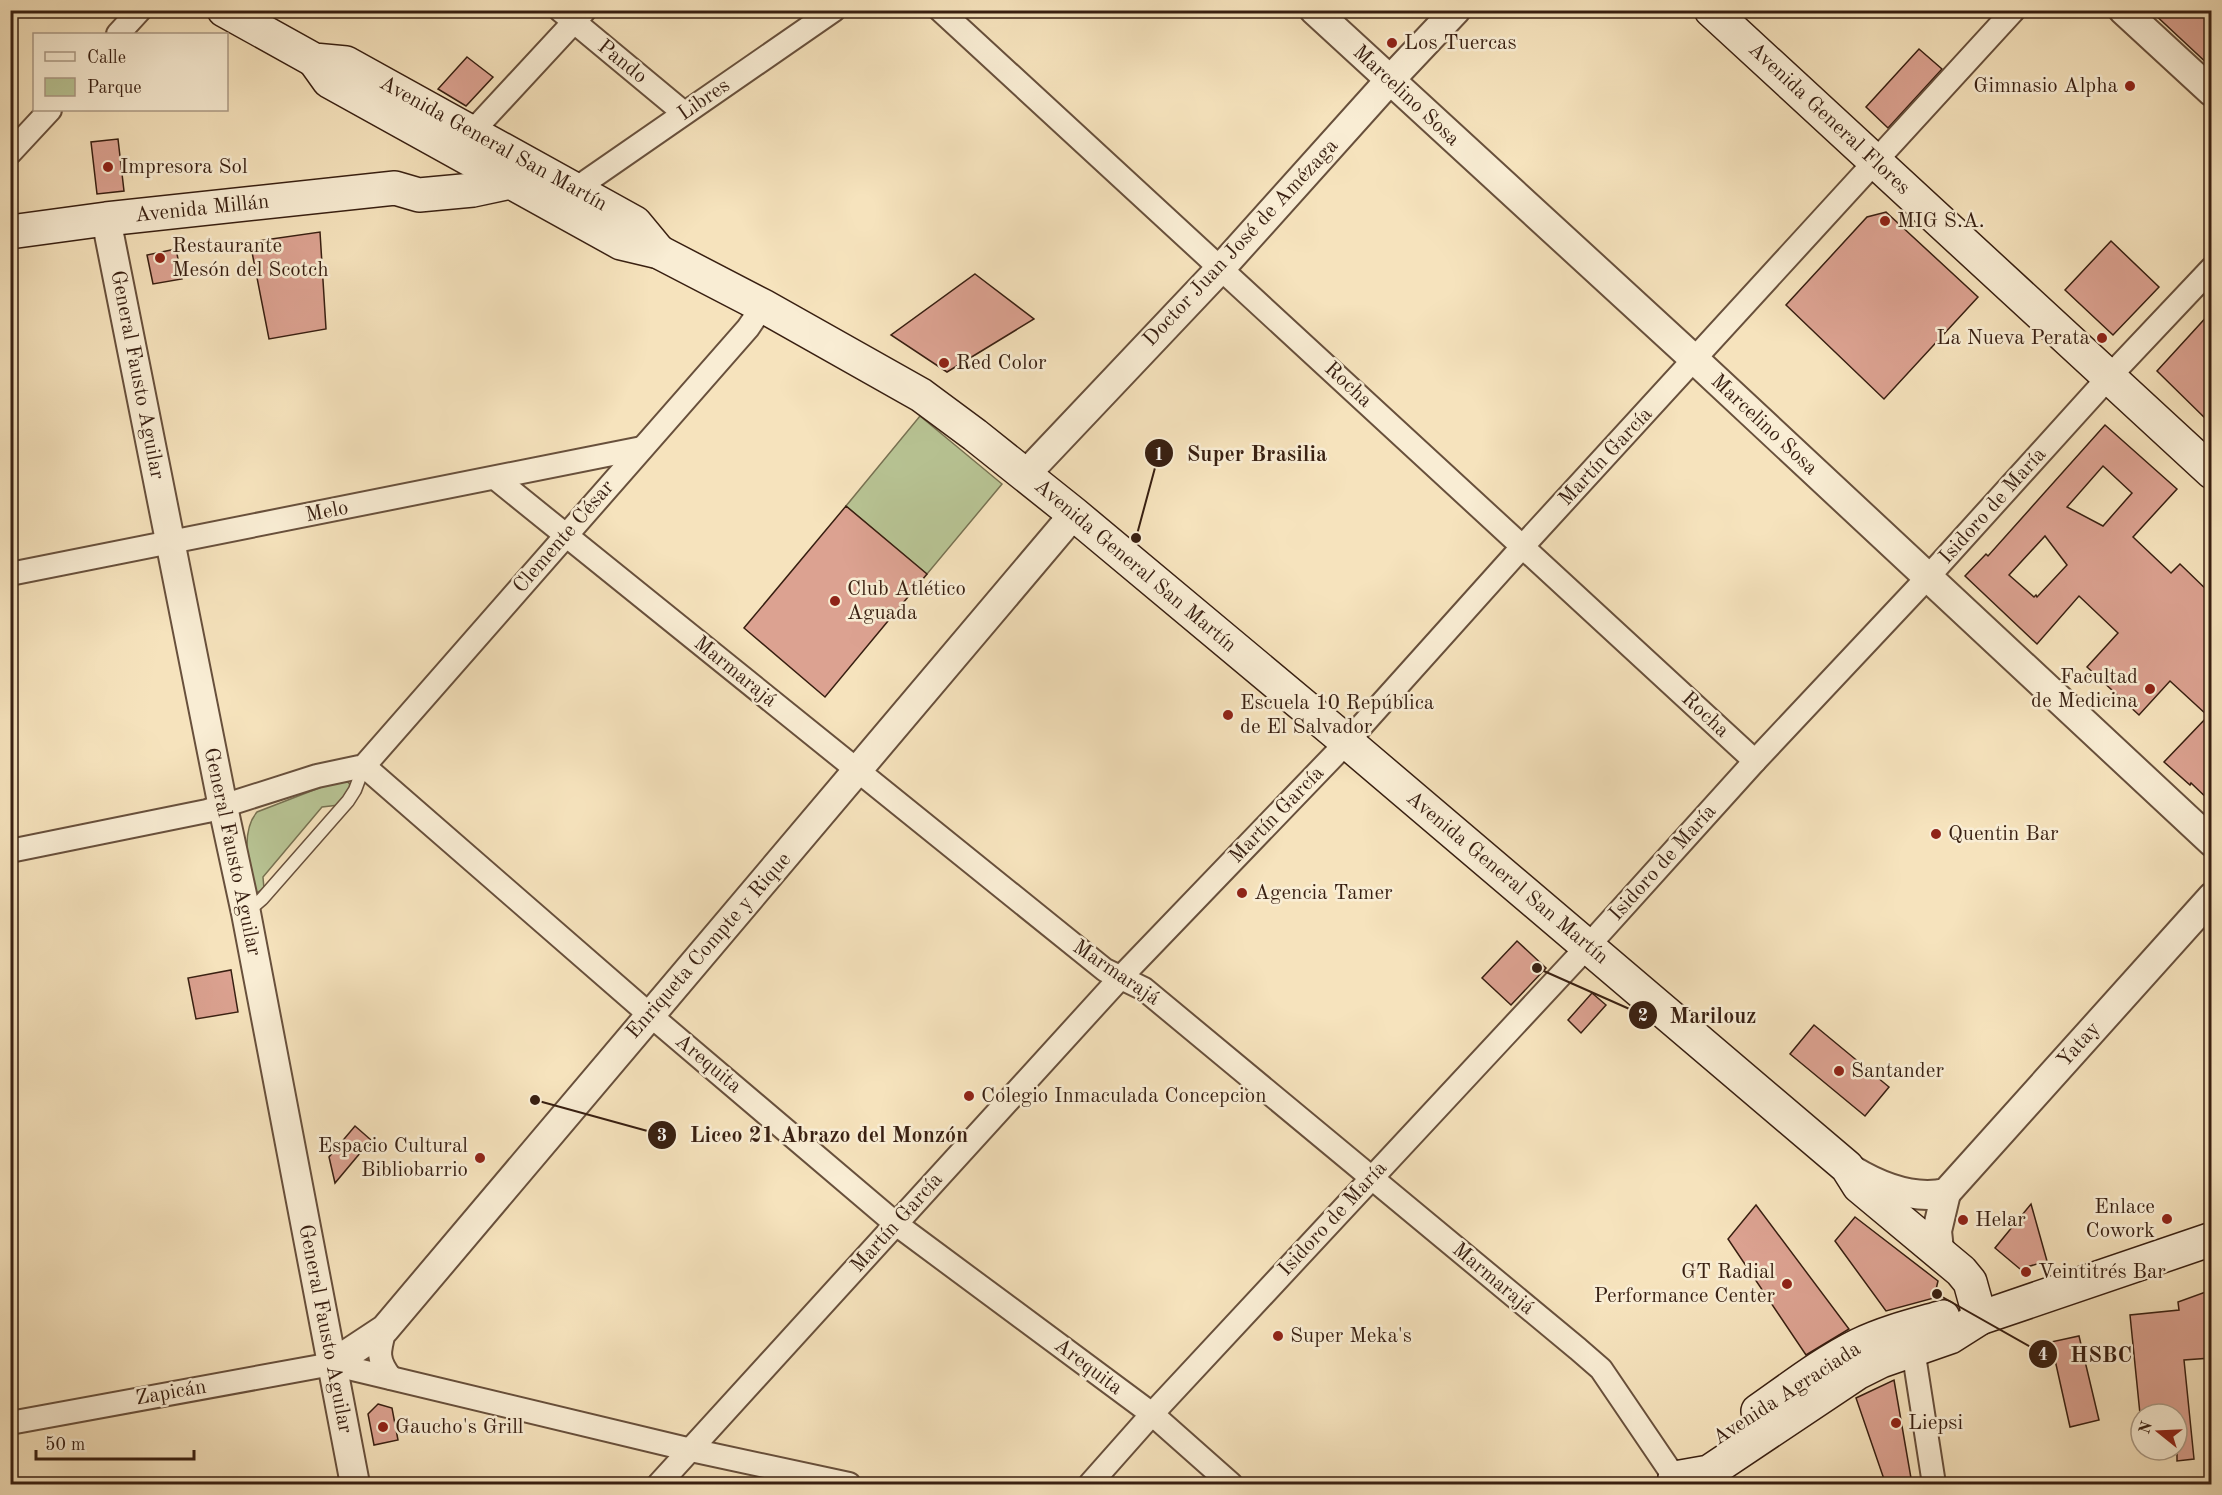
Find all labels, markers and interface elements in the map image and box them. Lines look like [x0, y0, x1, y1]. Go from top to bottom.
legend [33, 33, 228, 111]
place label: Los Tuercas [1404, 33, 1517, 54]
street label: Pando [593, 36, 651, 88]
marker: Los Tuercas [1385, 36, 1399, 50]
street label: Avenida General Flores [1744, 39, 1914, 199]
street label: Marcelino Sosa [1349, 41, 1463, 151]
text: Calle [87, 49, 126, 67]
street label: Avenida General San Martín [376, 73, 610, 215]
street label: Libres [674, 75, 734, 125]
place label: Gimnasio Alpha [1973, 76, 2118, 97]
text: Parque [87, 79, 142, 97]
marker: Gimnasio Alpha [2123, 79, 2137, 93]
street label: Doctor Juan José de Amézaga [1140, 135, 1342, 351]
place label: Impresora Sol [120, 157, 248, 178]
marker: Impresora Sol [101, 160, 115, 174]
street label: Avenida Millán [134, 192, 270, 226]
place label: MIG S.A. [1897, 211, 1985, 232]
marker: MIG S.A. [1878, 214, 1892, 228]
place label: Restaurante Mesón del Scotch [172, 236, 329, 281]
marker: Restaurante Mesón del Scotch [153, 251, 167, 265]
street label: General Fausto Aguilar [106, 269, 168, 482]
place label: La Nueva Perata [1936, 328, 2090, 349]
marker: La Nueva Perata [2095, 331, 2109, 345]
place label: Red Color [956, 353, 1047, 374]
marker: Red Color [937, 356, 951, 370]
street label: Rocha [1320, 358, 1376, 412]
street label: Marcelino Sosa [1707, 370, 1821, 480]
street label: Martín García [1555, 404, 1657, 510]
callout: Super Brasilia [1144, 433, 1339, 473]
text: Super Brasilia [1187, 444, 1327, 466]
street label: Isidoro de María [1936, 444, 2050, 568]
text: 1 [1154, 446, 1164, 464]
street label: Avenida General San Martín [1030, 475, 1240, 657]
street label: Clemente César [510, 476, 619, 597]
street label: Melo [304, 498, 350, 526]
place label: Club Atlético Aguada [847, 579, 966, 624]
marker: Club Atlético Aguada [828, 594, 842, 608]
street label: Marmarajá [690, 632, 780, 712]
place label: Facultad de Medicina [2031, 667, 2138, 712]
marker: Facultad de Medicina [2143, 682, 2157, 696]
street label: Rocha [1677, 688, 1733, 742]
place label: Escuela 10 República de El Salvador [1240, 693, 1434, 738]
marker: Escuela 10 República de El Salvador [1221, 708, 1235, 722]
street label: General Fausto Aguilar [200, 746, 264, 958]
street label: Martín García [1226, 762, 1328, 868]
street label: Avenida General San Martín [1402, 787, 1612, 969]
street label: Isidoro de María [1606, 801, 1720, 925]
place label: Quentin Bar [1948, 824, 2059, 845]
marker: Quentin Bar [1929, 827, 1943, 841]
street label: Enriqueta Compte y Rique [623, 849, 795, 1043]
place label: Agencia Tamer [1254, 883, 1393, 904]
marker: Agencia Tamer [1235, 886, 1249, 900]
street label: Marmarajá [1069, 936, 1163, 1010]
callout: Marilouz [1628, 995, 1769, 1035]
text: Marilouz [1670, 1006, 1756, 1028]
text: 2 [1638, 1007, 1648, 1025]
street label: Yatay [2054, 1018, 2104, 1072]
street label: Arequita [671, 1030, 745, 1098]
place label: Santander [1851, 1061, 1944, 1082]
marker: Santander [1832, 1064, 1846, 1078]
place label: Colegio Inmaculada Concepcion [981, 1086, 1267, 1107]
marker: Colegio Inmaculada Concepcion [962, 1089, 976, 1103]
callout: Liceo 21 Abrazo del Monzón [647, 1115, 980, 1155]
text: Liceo 21 Abrazo del Monzón [690, 1125, 968, 1147]
text: 3 [657, 1127, 667, 1145]
place label: Espacio Cultural Bibliobarrio [318, 1136, 468, 1181]
marker: Espacio Cultural Bibliobarrio [473, 1151, 487, 1165]
street label: Isidoro de María [1275, 1158, 1391, 1280]
street label: Martín García [847, 1169, 947, 1277]
place label: Enlace Cowork [2086, 1197, 2155, 1242]
place label: Helar [1975, 1210, 2026, 1231]
marker: Enlace Cowork [2160, 1212, 2174, 1226]
marker: Helar [1956, 1213, 1970, 1227]
street label: General Fausto Aguilar [294, 1223, 356, 1436]
street label: Marmarajá [1448, 1239, 1538, 1319]
place label: GT Radial Performance Center [1594, 1262, 1775, 1307]
place label: Veintitrés Bar [2038, 1262, 2166, 1283]
marker: Veintitrés Bar [2019, 1265, 2033, 1279]
marker: GT Radial Performance Center [1780, 1277, 1794, 1291]
place label: Super Meka's [1290, 1326, 1412, 1347]
marker: Super Meka's [1271, 1329, 1285, 1343]
callout: HSBC [2028, 1334, 2144, 1374]
street label: Arequita [1050, 1335, 1126, 1399]
street label: Avenida Agraciada [1709, 1338, 1865, 1450]
text: HSBC [2070, 1345, 2132, 1367]
text: 4 [2038, 1346, 2048, 1364]
street label: Zapicán [134, 1376, 208, 1410]
north arrow [2129, 1402, 2189, 1462]
place label: Liepsi [1908, 1413, 1963, 1434]
marker: Liepsi [1889, 1416, 1903, 1430]
place label: Gaucho's Grill [395, 1417, 524, 1438]
text: N [2137, 1419, 2156, 1436]
marker: Gaucho's Grill [376, 1420, 390, 1434]
scale bar [36, 1423, 194, 1461]
text: 50 m [45, 1436, 85, 1454]

